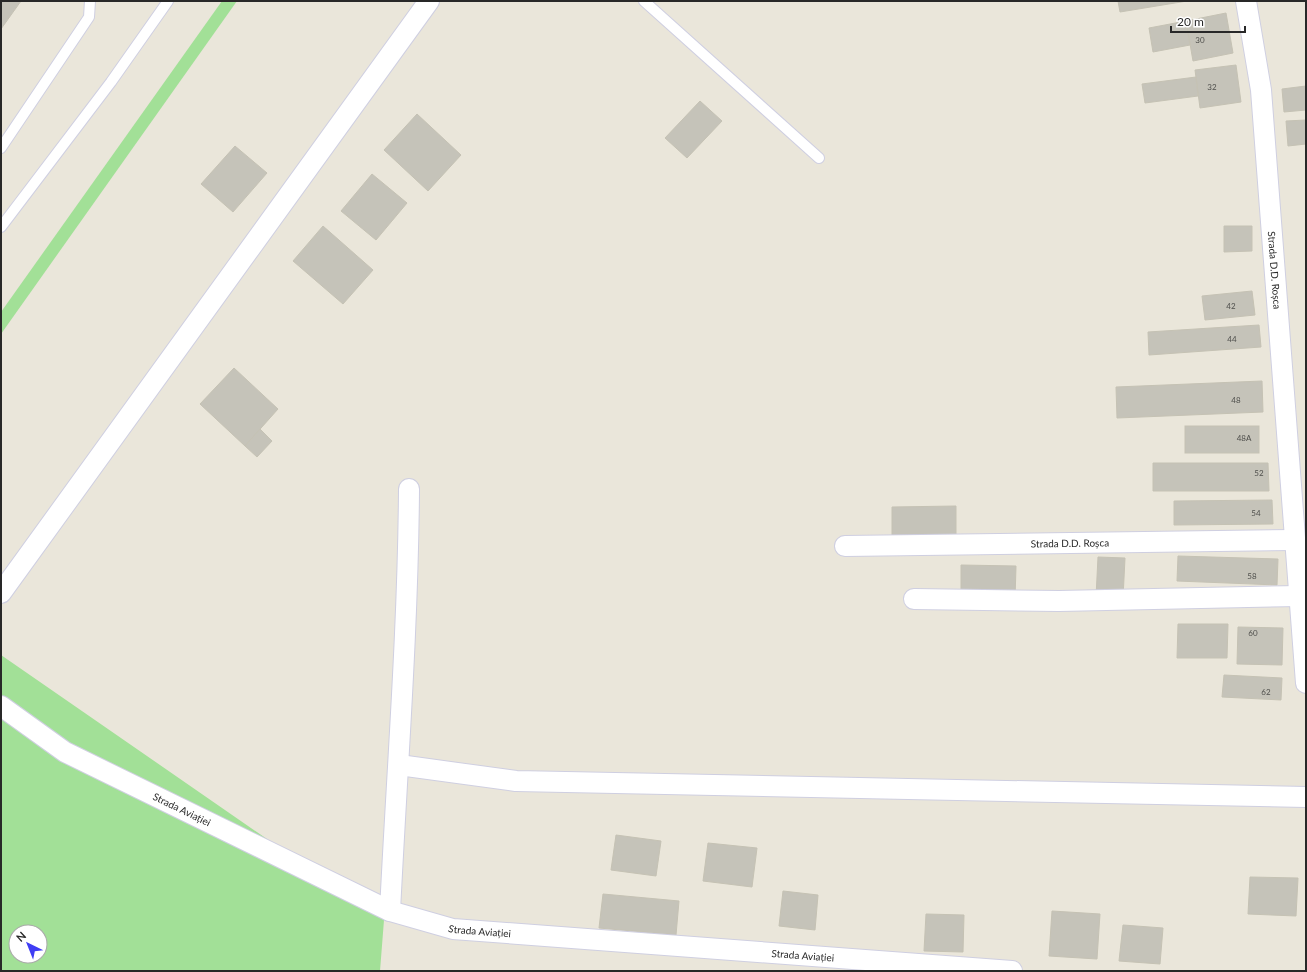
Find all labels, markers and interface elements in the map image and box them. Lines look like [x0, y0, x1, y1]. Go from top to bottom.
scale bar [1171, 8, 1245, 34]
text: 20 m [1177, 14, 1204, 29]
house number: 30 [1195, 35, 1205, 45]
house number: 32 [1207, 82, 1217, 92]
street label: Strada D.D. Roșca [1266, 231, 1284, 310]
house number: 42 [1226, 301, 1236, 311]
house number: 44 [1227, 334, 1237, 344]
house number: 48 [1231, 395, 1241, 405]
house number: 48A [1237, 433, 1252, 443]
house number: 52 [1254, 468, 1264, 478]
house number: 54 [1251, 508, 1261, 518]
street label: Strada D.D. Roșca [1031, 536, 1109, 550]
house number: 58 [1247, 571, 1257, 581]
house number: 60 [1248, 628, 1258, 638]
house number: 62 [1261, 687, 1271, 697]
street label: Strada Aviației [151, 790, 213, 828]
street label: Strada Aviației [447, 922, 511, 939]
north arrow [8, 924, 48, 964]
text: N [13, 929, 28, 944]
street label: Strada Aviației [771, 947, 835, 964]

